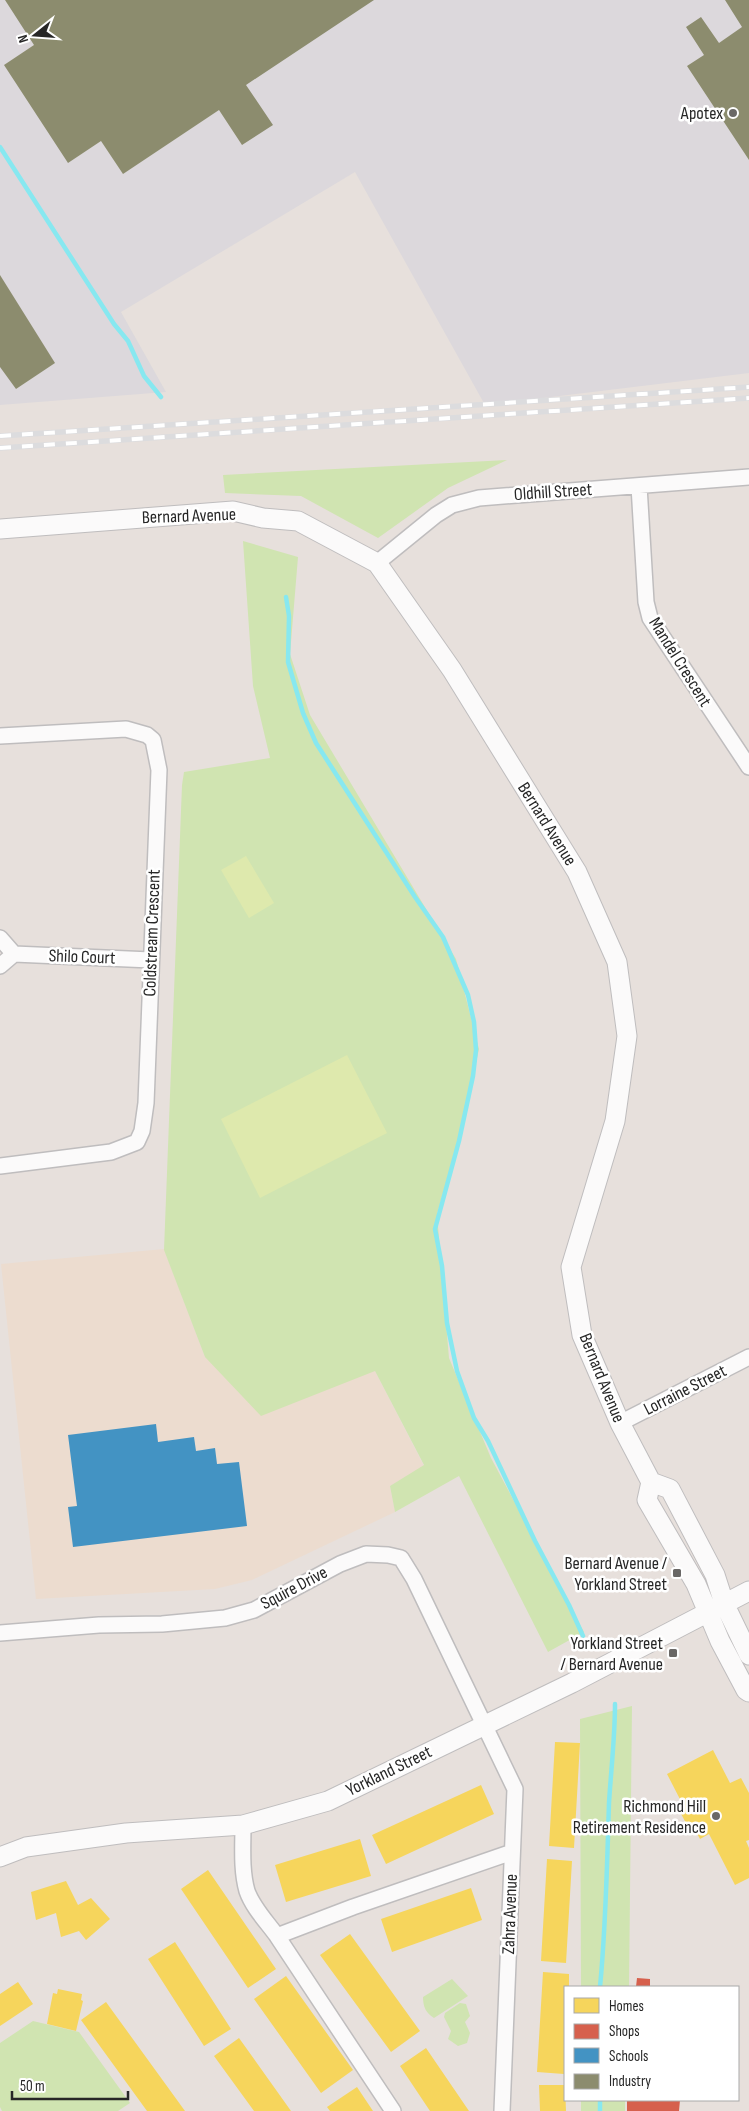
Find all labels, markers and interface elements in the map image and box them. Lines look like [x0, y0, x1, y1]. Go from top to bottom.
north arrow [10, 10, 60, 60]
text: N [14, 33, 32, 45]
place label: Apotex [680, 103, 723, 124]
marker: Apotex [727, 107, 739, 119]
street label: Oldhill Street [513, 479, 593, 505]
street label: Bernard Avenue [142, 504, 236, 528]
street label: Mandel Crescent [644, 614, 716, 711]
street label: Bernard Avenue [513, 778, 581, 870]
street label: Coldstream Crescent [139, 869, 165, 997]
street label: Shilo Court [48, 945, 116, 969]
street label: Bernard Avenue [575, 1330, 629, 1426]
street label: Lorraine Street [640, 1360, 730, 1420]
place label: Bernard Avenue / Yorkland Street [565, 1553, 668, 1595]
street label: Squire Drive [257, 1562, 331, 1614]
marker: Bernard Avenue / Yorkland Street [671, 1567, 683, 1579]
place label: Yorkland Street / Bernard Avenue [561, 1633, 664, 1675]
marker: Yorkland Street / Bernard Avenue [667, 1647, 679, 1659]
street label: Yorkland Street [343, 1741, 436, 1801]
place label: Richmond Hill Retirement Residence [573, 1796, 706, 1838]
marker: Richmond Hill Retirement Residence [710, 1810, 722, 1822]
street label: Zahra Avenue [498, 1873, 522, 1955]
legend [564, 1986, 739, 2101]
text: Homes [609, 1997, 644, 2016]
text: Shops [609, 2022, 640, 2041]
text: Schools [609, 2047, 648, 2066]
scale bar [12, 2068, 129, 2100]
text: Industry [609, 2072, 651, 2091]
text: 50 m [20, 2077, 45, 2096]

